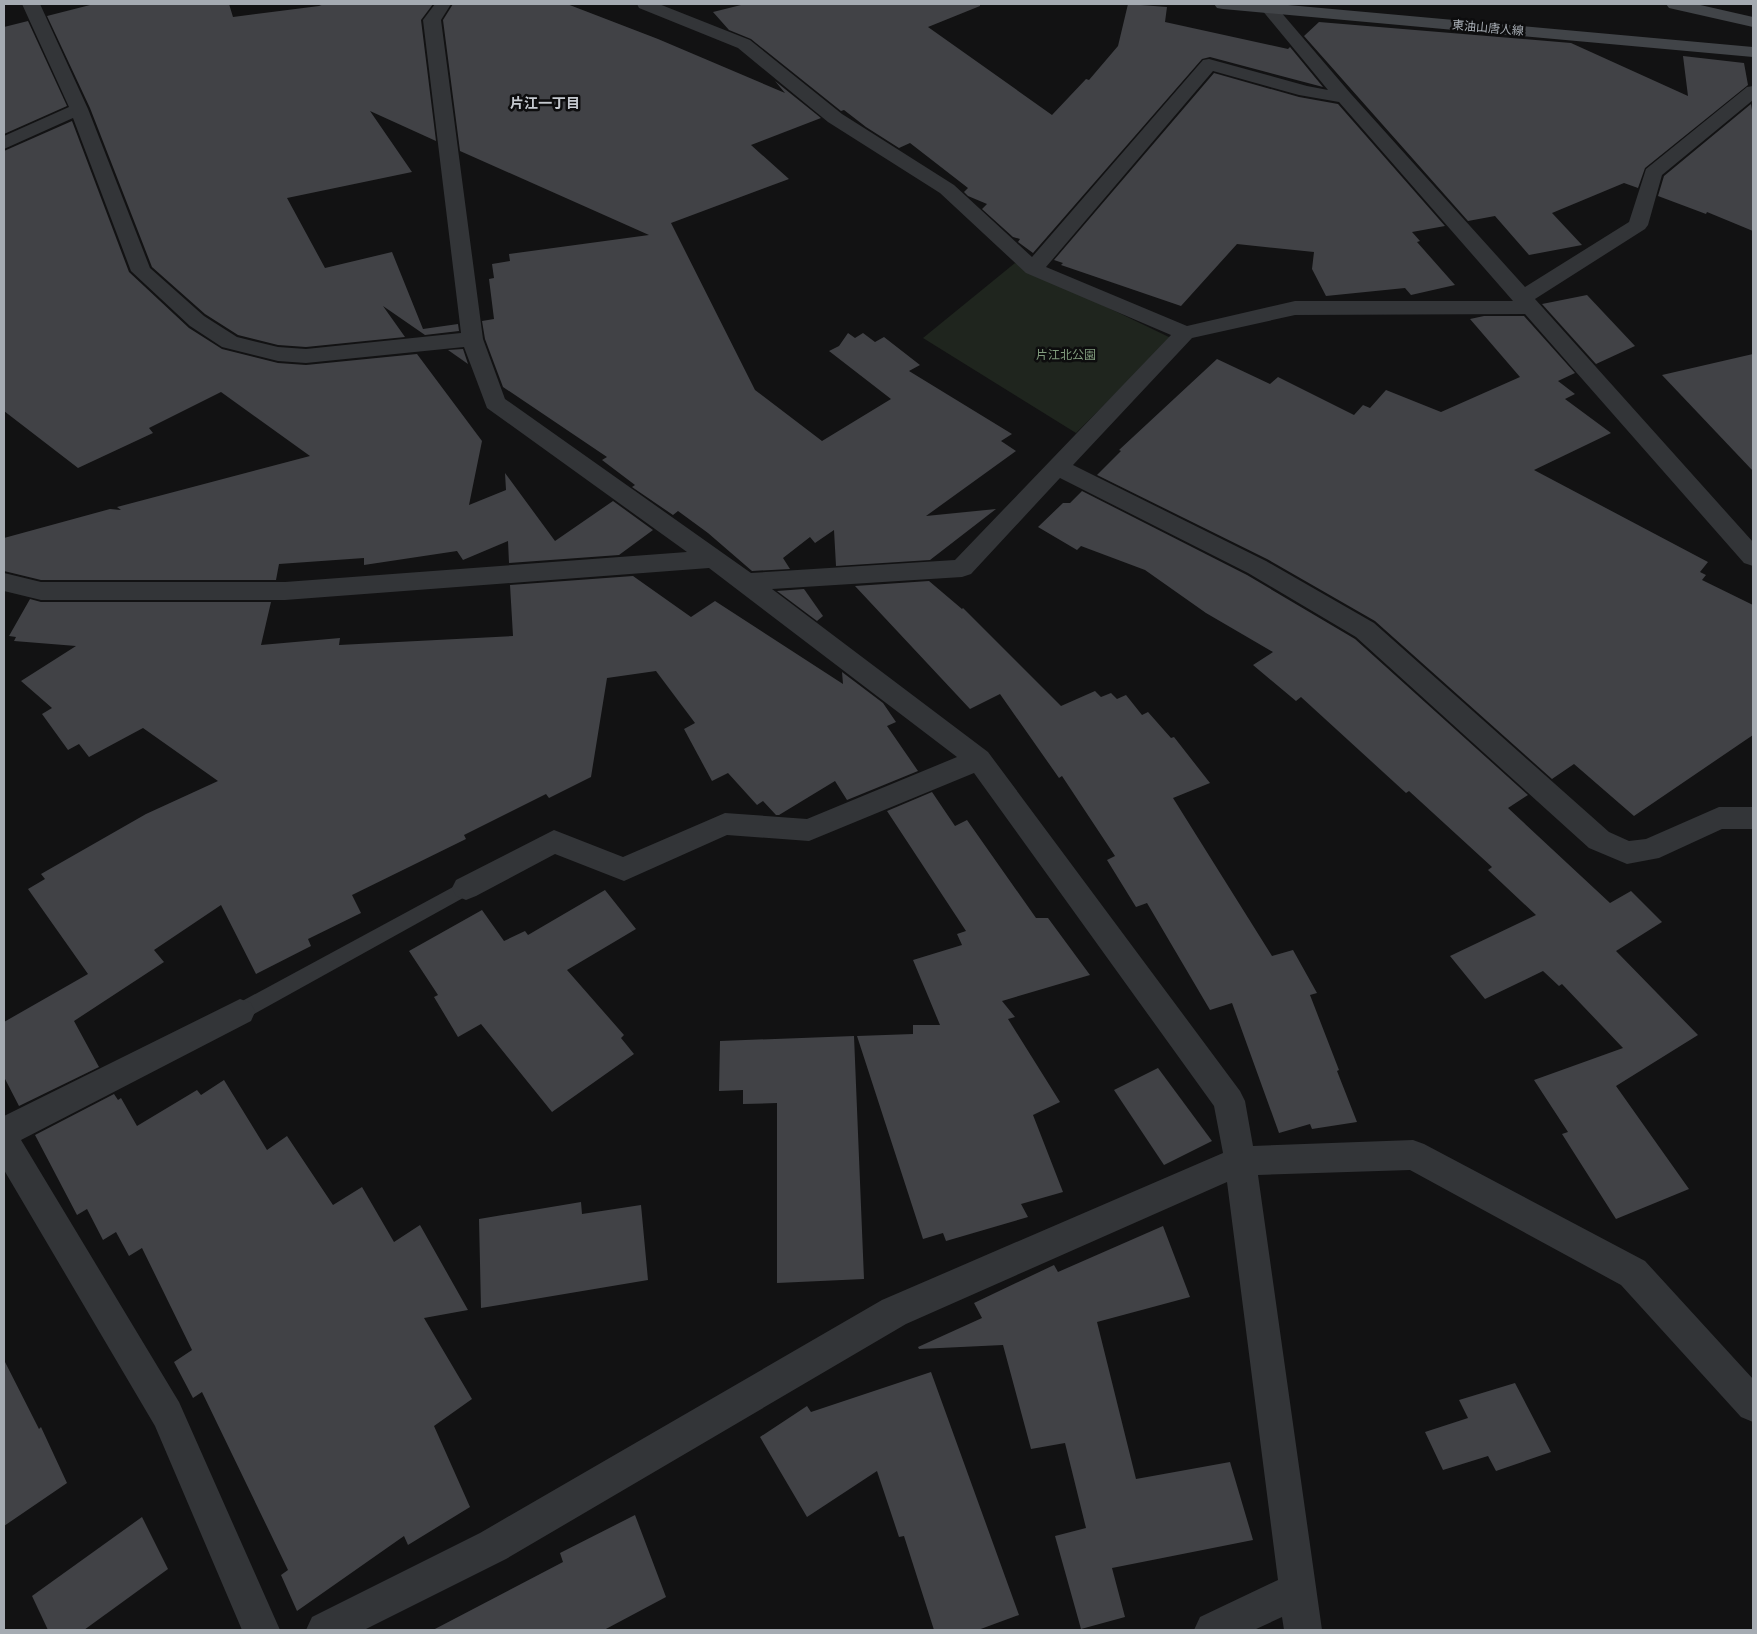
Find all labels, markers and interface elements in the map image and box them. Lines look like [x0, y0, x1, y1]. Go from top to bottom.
street label: 東油山唐人線 [1452, 17, 1525, 38]
district label: 片江一丁目 [510, 94, 580, 111]
park label: 片江北公園 [1036, 347, 1096, 362]

